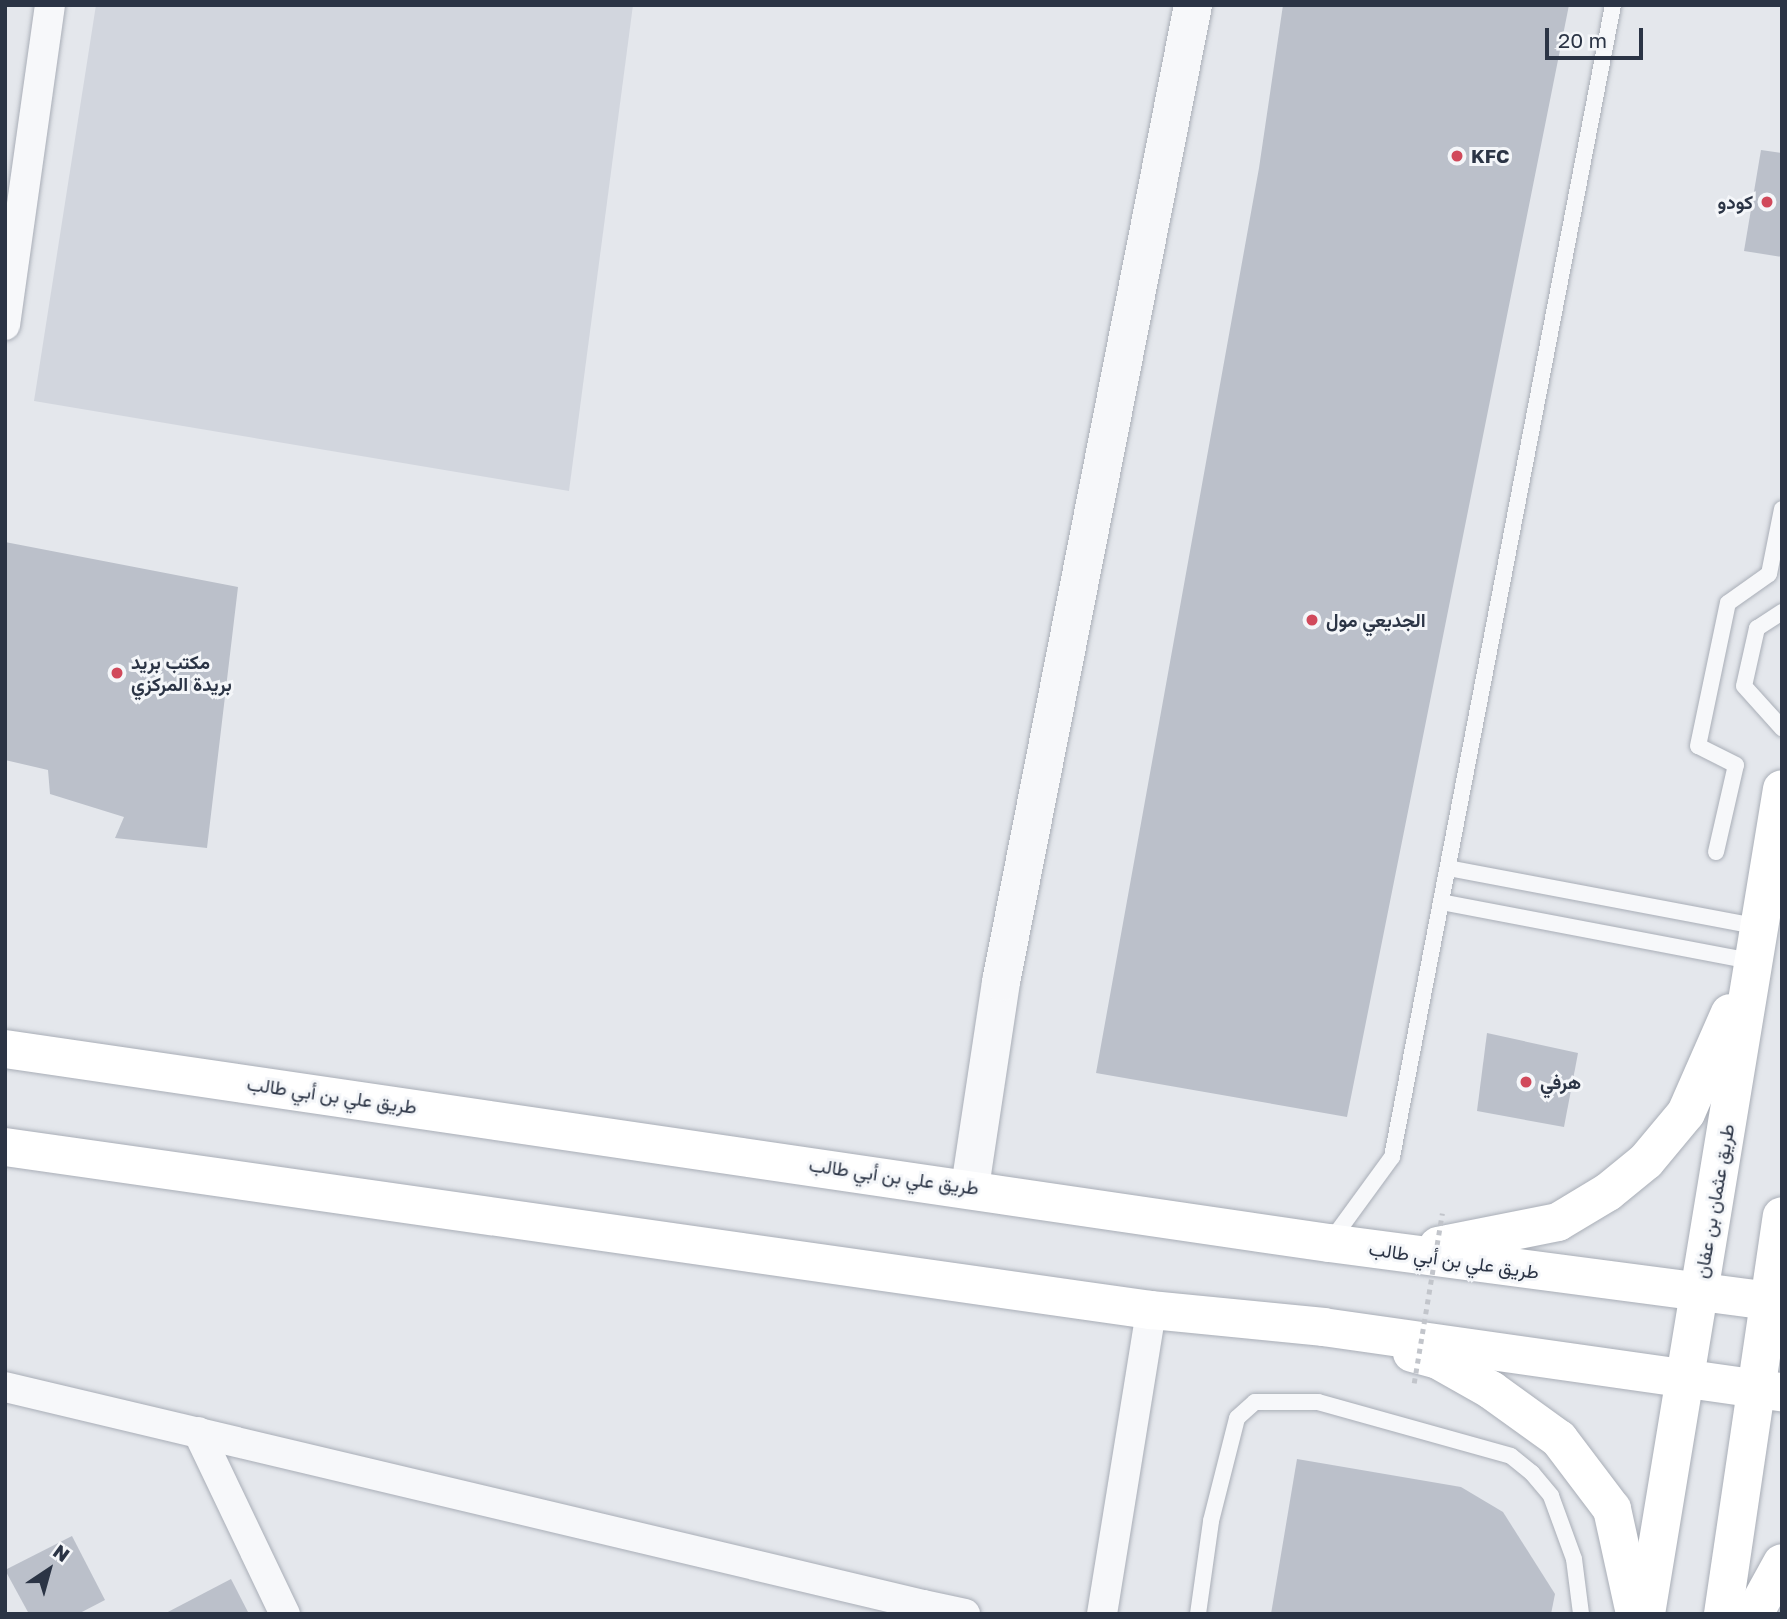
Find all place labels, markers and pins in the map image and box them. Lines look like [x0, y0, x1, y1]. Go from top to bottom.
place label: KFC [1471, 145, 1510, 167]
marker: KFC [1449, 148, 1465, 164]
place label: كودو [1718, 191, 1753, 213]
marker: كودو [1759, 194, 1775, 210]
place label: الجديعي مول [1326, 609, 1426, 631]
marker: الجديعي مول [1304, 612, 1320, 628]
place label: مكتب بريد بريدة المركزي [131, 651, 232, 695]
marker: مكتب بريد بريدة المركزي [109, 665, 125, 681]
place label: هرفي [1540, 1071, 1581, 1093]
marker: هرفي [1518, 1074, 1534, 1090]

